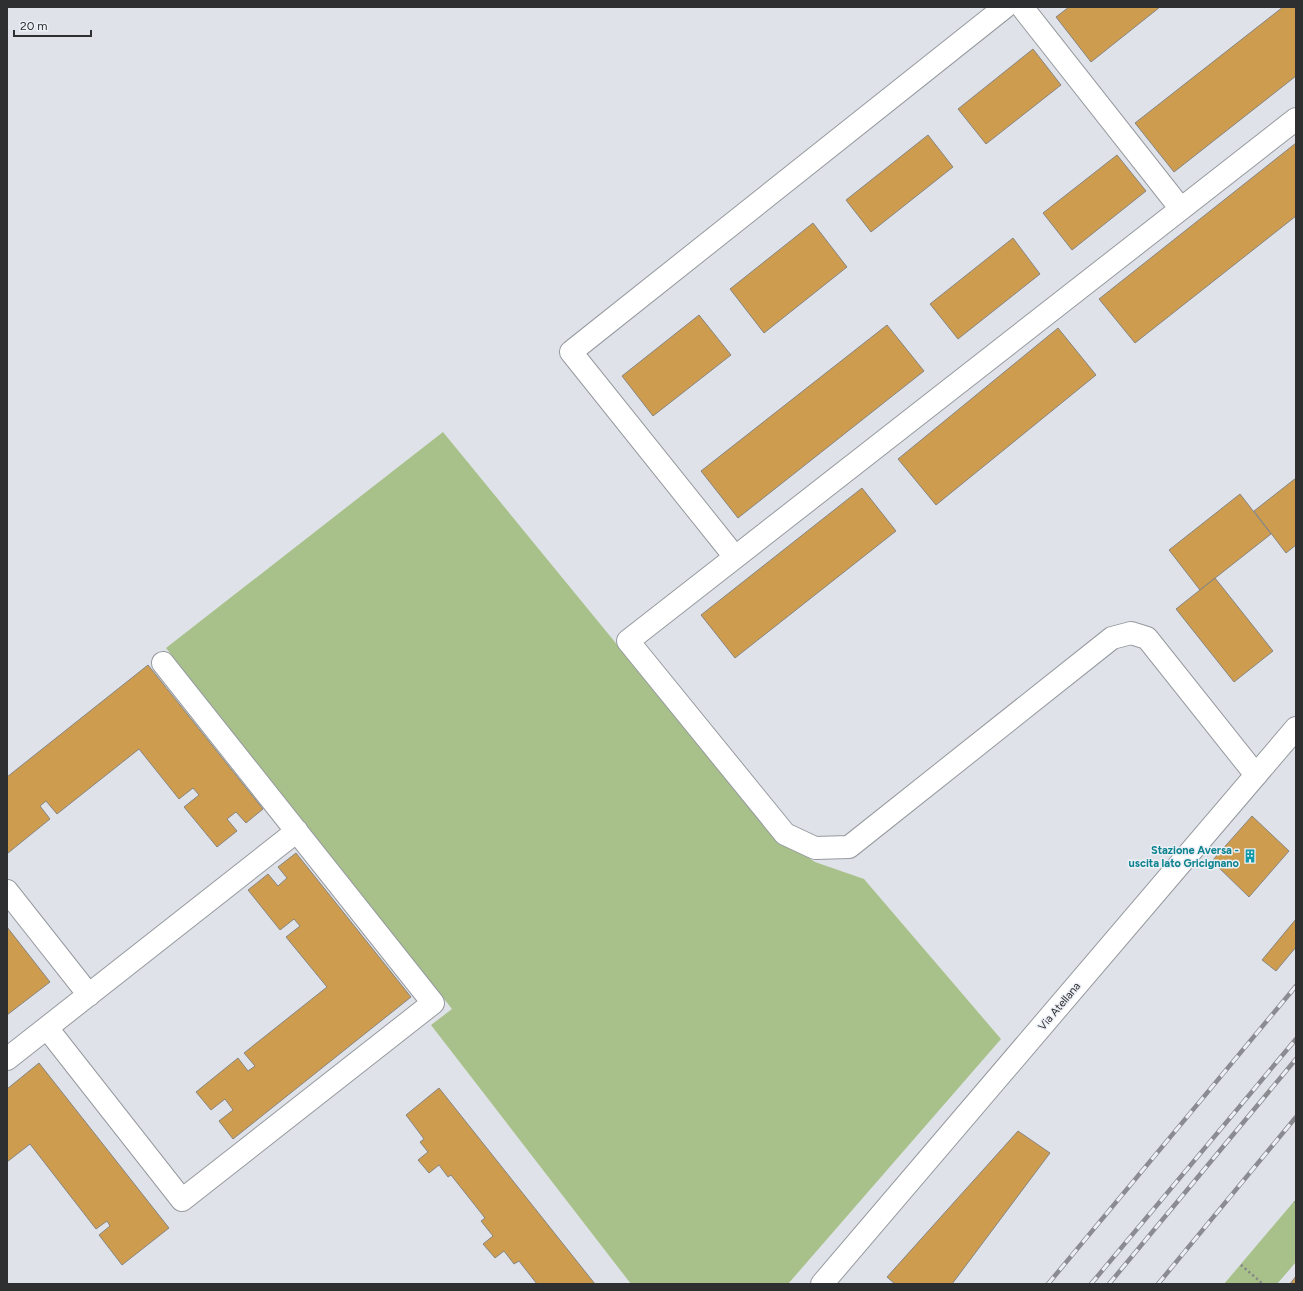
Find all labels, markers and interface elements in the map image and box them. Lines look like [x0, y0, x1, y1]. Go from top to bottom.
scale bar [14, 12, 91, 38]
text: 20 m [20, 19, 48, 33]
place label: Stazione Aversa - uscita lato Gricignano [1129, 844, 1240, 870]
building icon: Stazione Aversa - uscita lato Gricignano [1242, 848, 1258, 864]
street label: Via Atellana [1036, 980, 1083, 1033]

